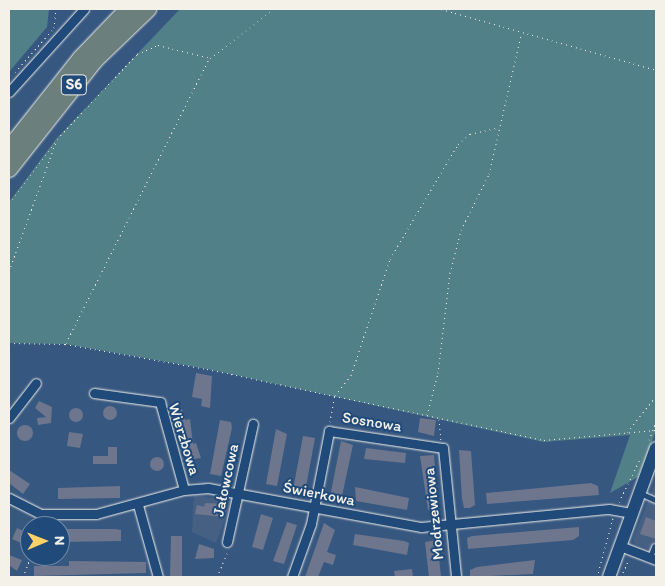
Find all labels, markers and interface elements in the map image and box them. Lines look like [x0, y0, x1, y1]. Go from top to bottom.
road number: S6 [60, 72, 88, 98]
street label: Wierzbowa [164, 400, 204, 478]
street label: Sosnowa [341, 408, 403, 436]
street label: Jałowcowa [209, 442, 243, 518]
street label: Modrzewiowa [420, 467, 448, 561]
street label: Świerkowa [281, 478, 357, 510]
north arrow [20, 516, 70, 566]
text: N [51, 536, 68, 546]

